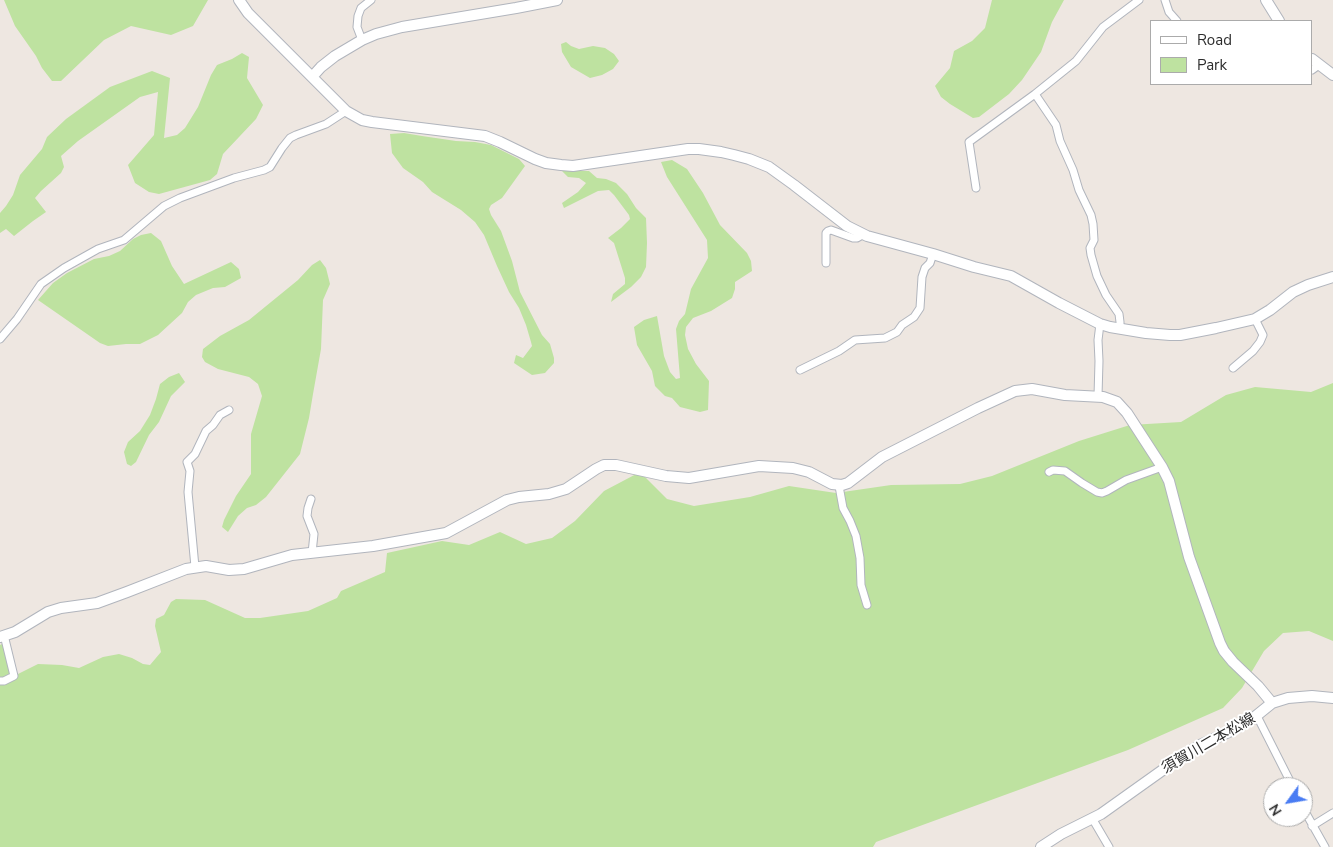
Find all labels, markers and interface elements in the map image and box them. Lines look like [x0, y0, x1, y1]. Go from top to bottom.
legend [1150, 20, 1313, 85]
text: Road [1197, 30, 1232, 50]
text: Park [1197, 55, 1227, 75]
street label: 須賀川二本松線 [1159, 710, 1259, 778]
north arrow [1263, 777, 1313, 827]
text: N [1265, 800, 1287, 819]

